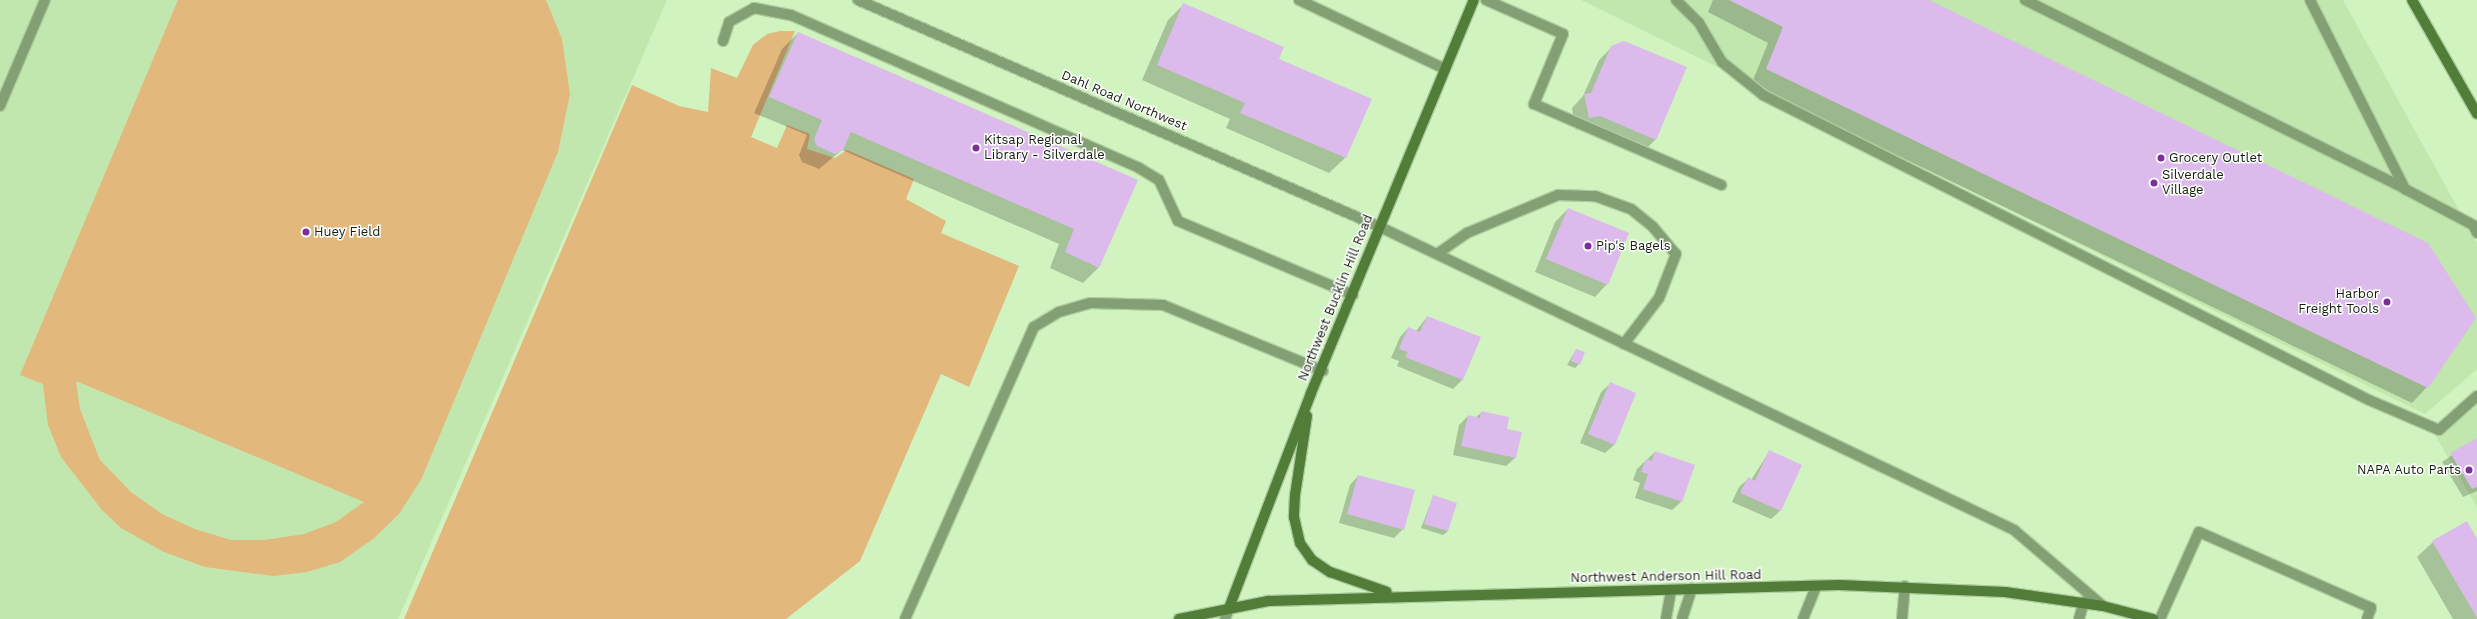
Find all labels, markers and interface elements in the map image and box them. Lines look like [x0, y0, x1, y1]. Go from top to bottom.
street label: Dahl Road Northwest [1059, 67, 1189, 135]
place label: Kitsap Regional Library - Silverdale [984, 133, 1105, 164]
marker: Kitsap Regional Library - Silverdale [971, 143, 981, 153]
place label: Grocery Outlet [2169, 150, 2262, 166]
marker: Grocery Outlet [2156, 153, 2166, 163]
place label: Silverdale Village [2162, 168, 2224, 199]
marker: Silverdale Village [2149, 178, 2159, 188]
street label: Northwest Bucklin Hill Road [1295, 212, 1377, 384]
place label: Huey Field [314, 224, 381, 240]
marker: Huey Field [301, 227, 311, 237]
place label: Pip's Bagels [1596, 238, 1671, 254]
marker: Pip's Bagels [1583, 241, 1593, 251]
place label: Harbor Freight Tools [2298, 287, 2379, 318]
marker: Harbor Freight Tools [2382, 297, 2392, 307]
place label: NAPA Auto Parts [2356, 462, 2461, 478]
marker: NAPA Auto Parts [2464, 465, 2474, 475]
street label: Northwest Anderson Hill Road [1570, 568, 1762, 586]

